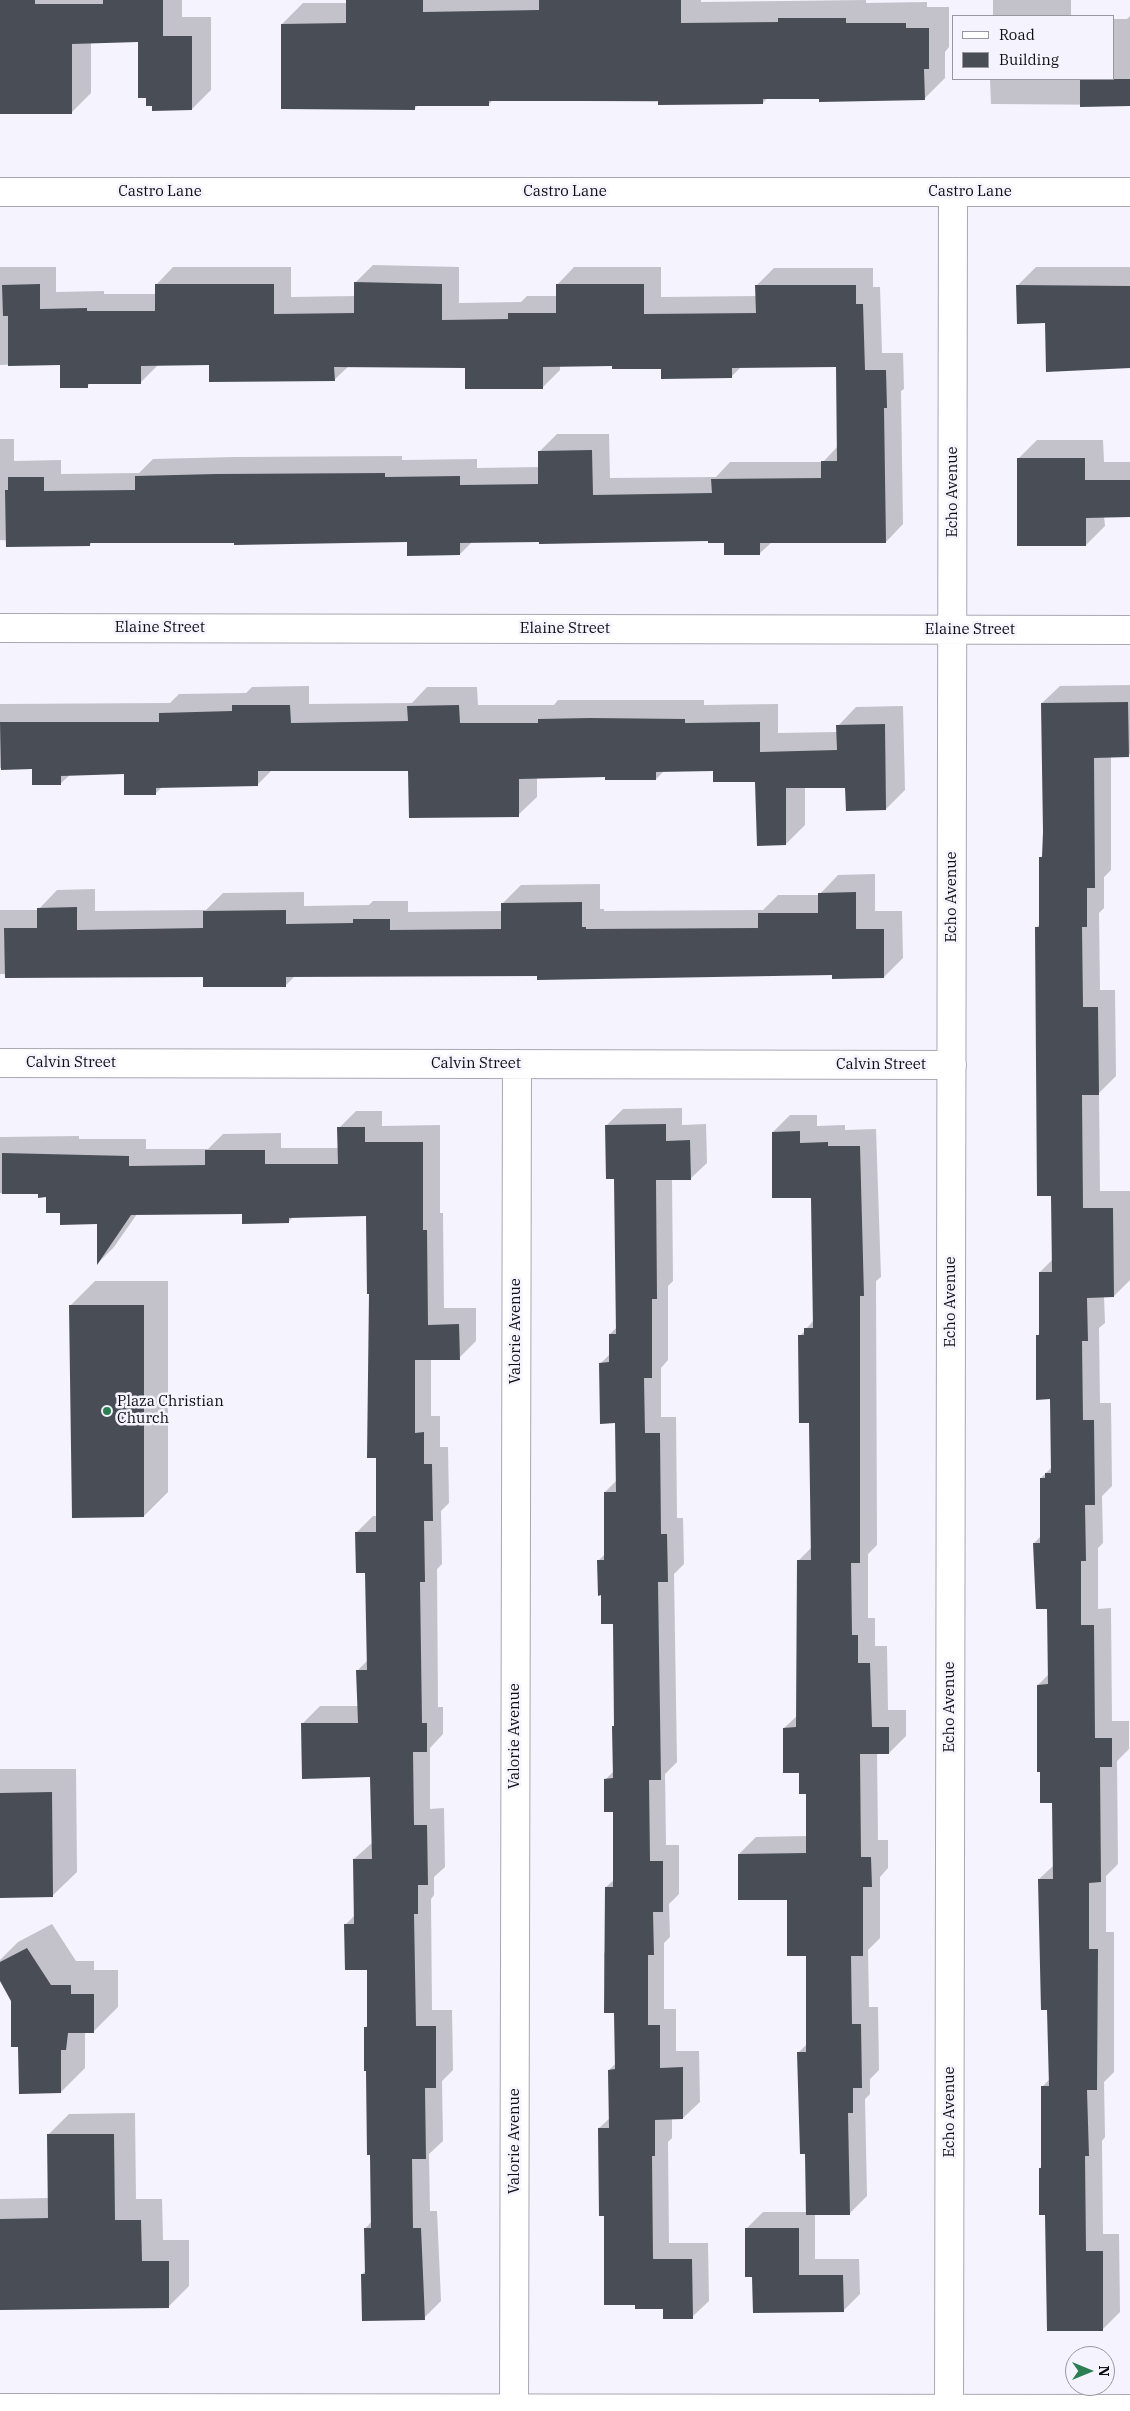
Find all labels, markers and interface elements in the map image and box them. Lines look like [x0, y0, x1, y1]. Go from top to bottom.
legend [952, 15, 1115, 80]
text: Road [999, 25, 1035, 44]
text: Building [999, 50, 1059, 69]
street label: Castro Lane [118, 183, 202, 201]
street label: Castro Lane [523, 183, 607, 201]
street label: Castro Lane [928, 183, 1012, 201]
street label: Echo Avenue [944, 446, 962, 538]
street label: Elaine Street [115, 619, 205, 637]
street label: Elaine Street [520, 620, 610, 638]
street label: Elaine Street [925, 621, 1015, 639]
street label: Echo Avenue [943, 851, 961, 943]
street label: Calvin Street [26, 1054, 116, 1072]
street label: Calvin Street [431, 1055, 521, 1073]
street label: Calvin Street [836, 1056, 926, 1074]
street label: Echo Avenue [942, 1256, 960, 1348]
street label: Valorie Avenue [507, 1278, 525, 1384]
place label: Plaza Christian Church [117, 1393, 224, 1428]
marker: Plaza Christian Church [101, 1405, 113, 1417]
street label: Echo Avenue [941, 1661, 959, 1753]
street label: Valorie Avenue [506, 1683, 524, 1789]
street label: Echo Avenue [941, 2066, 959, 2158]
street label: Valorie Avenue [506, 2088, 524, 2194]
north arrow [1065, 2346, 1115, 2396]
text: N [1095, 2365, 1113, 2377]

